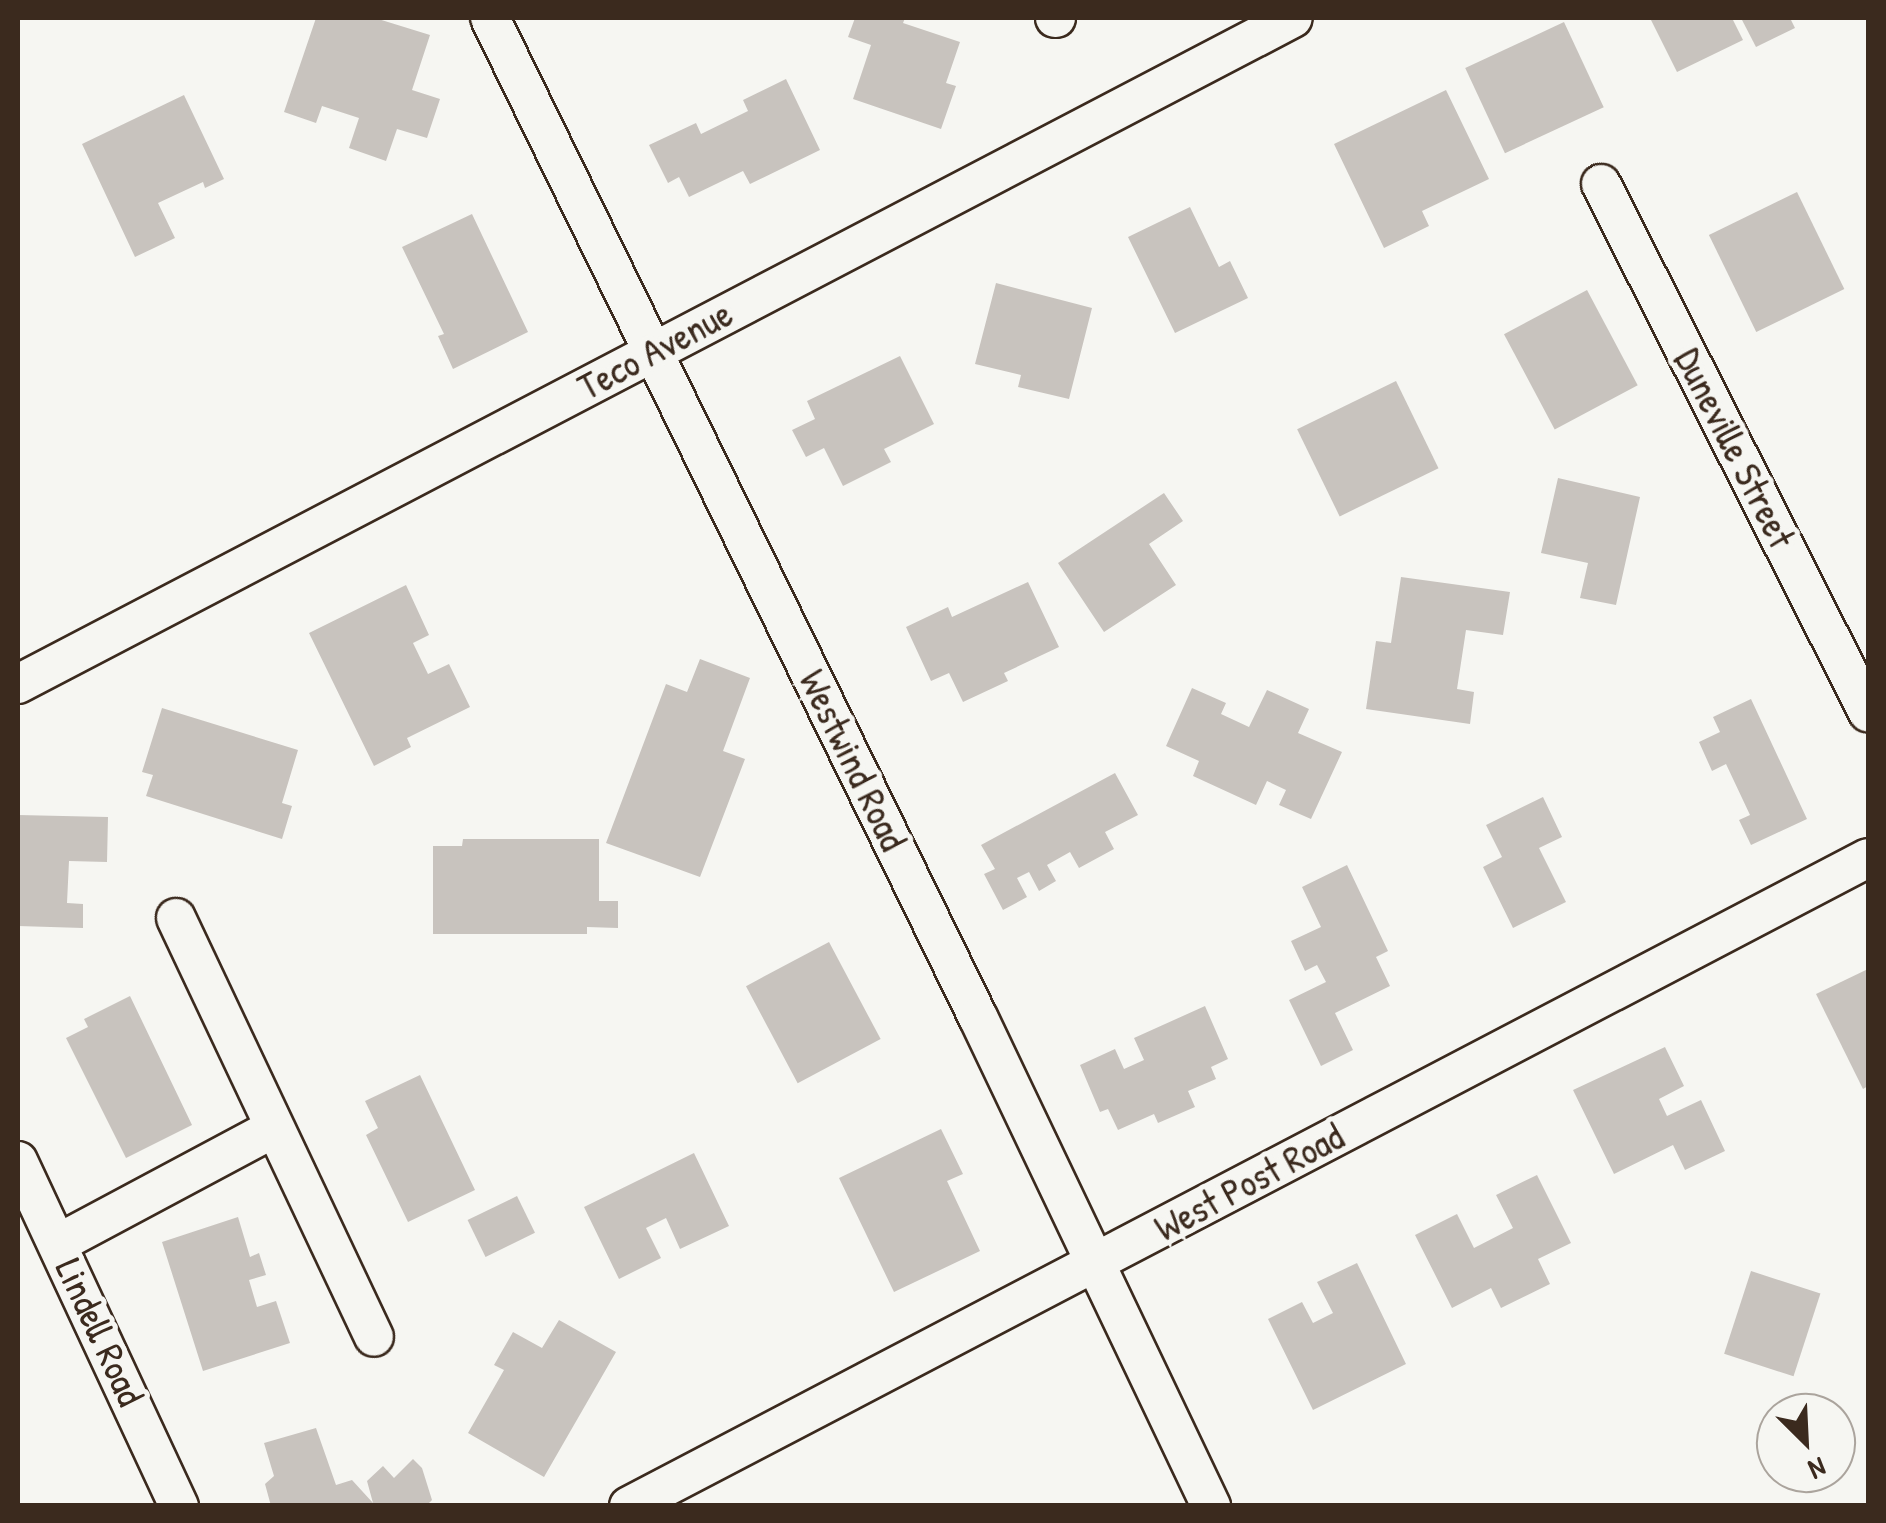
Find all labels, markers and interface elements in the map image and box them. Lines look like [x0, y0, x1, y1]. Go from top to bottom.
street label: Teco Avenue [570, 290, 740, 410]
street label: Duneville Street [1665, 341, 1805, 555]
street label: Westwind Road [790, 662, 916, 858]
street label: West Post Road [1147, 1113, 1351, 1251]
street label: Lindell Road [46, 1251, 154, 1413]
north arrow [1756, 1393, 1856, 1493]
text: N [1803, 1448, 1832, 1489]

